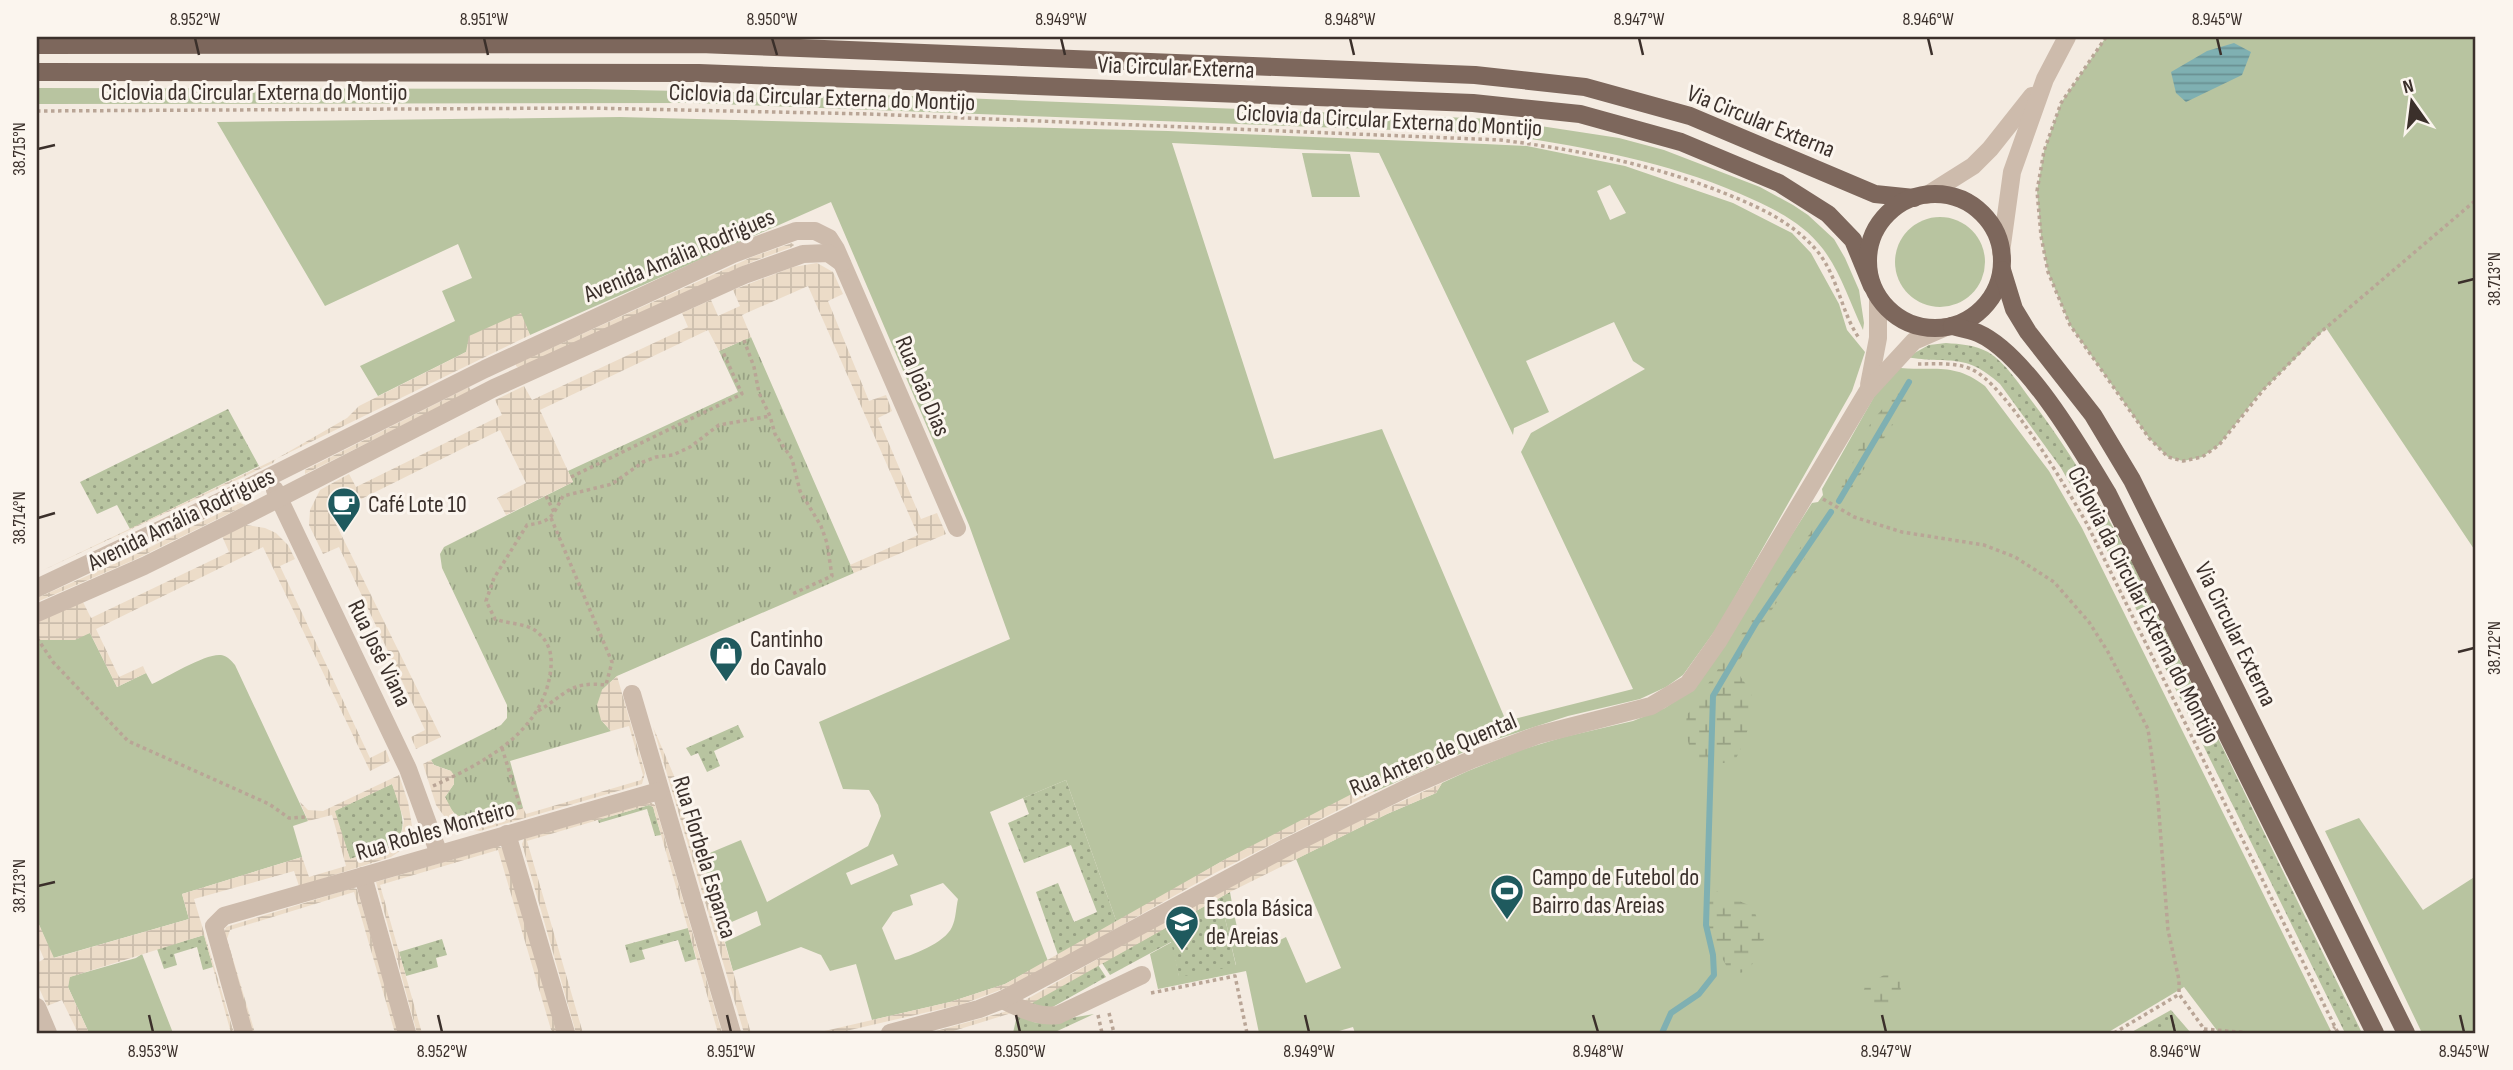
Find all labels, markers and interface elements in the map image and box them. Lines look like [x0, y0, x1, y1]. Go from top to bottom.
text: 8.952°W [170, 9, 221, 30]
text: 8.951°W [460, 9, 509, 30]
text: 8.950°W [746, 9, 798, 30]
text: 8.949°W [1035, 9, 1087, 30]
text: 8.948°W [1324, 9, 1376, 30]
text: 8.947°W [1613, 9, 1665, 30]
text: 8.946°W [1902, 9, 1954, 30]
text: 8.945°W [2192, 9, 2243, 30]
street label: Via Circular Externa [1097, 50, 1255, 85]
north arrow [2376, 66, 2446, 136]
text: N [2401, 75, 2416, 99]
street label: Ciclovia da Circular Externa do Montijo [101, 78, 407, 107]
street label: Ciclovia da Circular Externa do Montijo [668, 78, 976, 117]
street label: Via Circular Externa [1683, 79, 1839, 164]
street label: Ciclovia da Circular Externa do Montijo [1235, 98, 1543, 143]
text: 38.715°N [9, 122, 30, 176]
street label: Avenida Amália Rodrigues [579, 202, 779, 309]
text: 38.713°N [2484, 252, 2505, 306]
street label: Rua João Dias [888, 332, 957, 441]
street label: Avenida Amália Rodrigues [82, 462, 279, 578]
street label: Ciclovia da Circular Externa do Montijo [2061, 462, 2226, 748]
cafe icon: Café Lote 10 [325, 485, 363, 534]
place label: Café Lote 10 [368, 490, 467, 519]
text: 38.714°N [9, 491, 30, 545]
street label: Via Circular Externa [2188, 557, 2283, 711]
street label: Rua José Viana [341, 595, 418, 711]
text: 38.712°N [2484, 621, 2505, 675]
place label: Cantinho do Cavalo [750, 625, 827, 682]
shop icon: Cantinho do Cavalo [707, 634, 745, 683]
street label: Rua Antero de Quental [1345, 706, 1521, 803]
street label: Rua Florbela Espanca [666, 772, 743, 942]
street label: Rua Robles Monteiro [352, 794, 518, 867]
text: 38.713°N [9, 859, 30, 913]
place label: Campo de Futebol do Bairro das Areias [1532, 863, 1699, 920]
sports icon: Campo de Futebol do Bairro das Areias [1488, 872, 1526, 921]
place label: Escola Básica de Areias [1206, 894, 1313, 951]
school or university icon: Escola Básica de Areias [1163, 903, 1201, 952]
text: 8.953°W [128, 1041, 179, 1062]
text: 8.952°W [417, 1041, 468, 1062]
text: 8.951°W [707, 1041, 756, 1062]
text: 8.950°W [994, 1041, 1046, 1062]
text: 8.949°W [1283, 1041, 1335, 1062]
text: 8.948°W [1572, 1041, 1624, 1062]
text: 8.947°W [1860, 1041, 1912, 1062]
text: 8.946°W [2149, 1041, 2201, 1062]
text: 8.945°W [2439, 1041, 2490, 1062]

